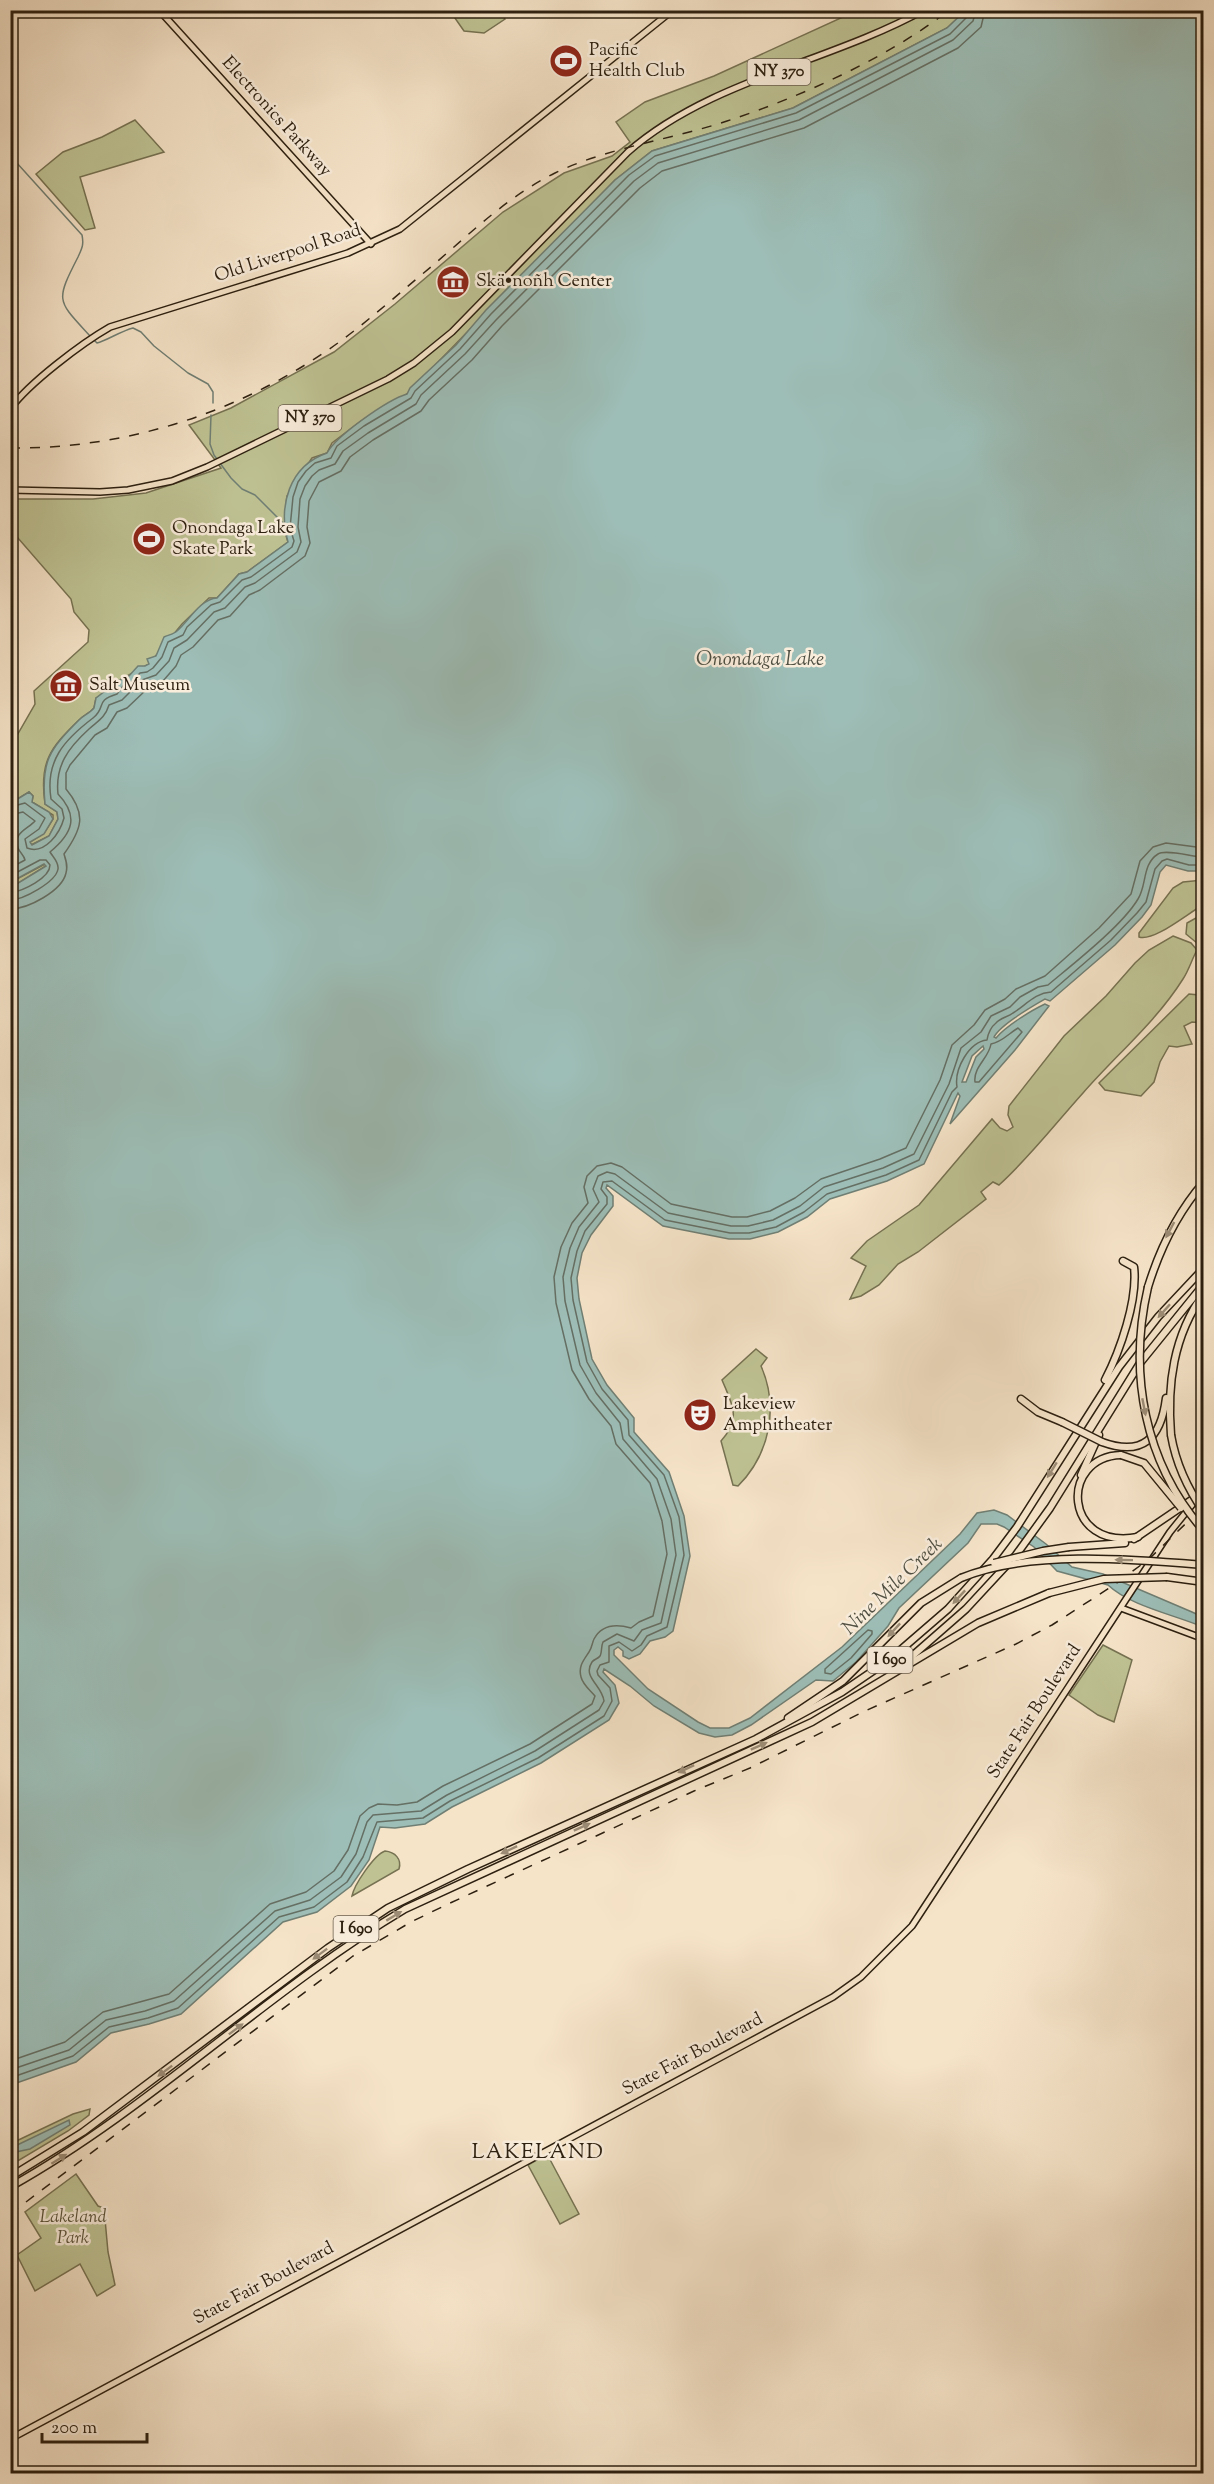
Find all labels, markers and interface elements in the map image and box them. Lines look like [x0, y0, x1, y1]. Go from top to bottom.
place label: Pacific Health Club [589, 38, 685, 85]
sports icon: Pacific Health Club [548, 43, 584, 79]
street label: Electronics Parkway [215, 51, 337, 183]
road number: NY 370 [748, 59, 810, 85]
street label: Old Liverpool Road [211, 218, 365, 290]
museum icon: Skä•noñh Center [435, 264, 471, 300]
place label: Skä•noñh Center [476, 269, 612, 295]
road number: NY 370 [278, 405, 342, 431]
place label: Onondaga Lake Skate Park [172, 516, 294, 563]
sports icon: Onondaga Lake Skate Park [131, 521, 167, 557]
water label: Onondaga Lake [696, 646, 824, 675]
museum icon: Salt Museum [48, 668, 84, 704]
place label: Salt Museum [89, 673, 190, 699]
one-way arrow [1165, 1222, 1175, 1239]
one-way arrow [1158, 1303, 1171, 1318]
place label: Lakeview Amphitheater [723, 1392, 832, 1439]
theatre icon: Lakeview Amphitheater [682, 1397, 718, 1433]
one-way arrow [1140, 1398, 1149, 1417]
one-way arrow [1046, 1462, 1057, 1479]
water label: Nine Mile Creek [836, 1531, 950, 1643]
one-way arrow [1115, 1555, 1134, 1565]
one-way arrow [952, 1590, 966, 1605]
one-way arrow [887, 1623, 901, 1638]
street label: State Fair Boulevard [982, 1640, 1088, 1784]
road number: I 690 [868, 1647, 912, 1673]
one-way arrow [751, 1741, 769, 1751]
one-way arrow [678, 1765, 695, 1774]
one-way arrow [573, 1822, 591, 1832]
one-way arrow [500, 1846, 517, 1855]
one-way arrow [386, 1910, 402, 1921]
road number: I 690 [334, 1916, 378, 1942]
one-way arrow [312, 1947, 328, 1960]
street label: State Fair Boulevard [618, 2007, 768, 2103]
one-way arrow [228, 2023, 243, 2035]
one-way arrow [157, 2065, 172, 2077]
district label: LAKELAND [472, 2138, 604, 2168]
one-way arrow [51, 2153, 67, 2164]
park label: Lakeland Park [39, 2205, 107, 2252]
street label: State Fair Boulevard [189, 2236, 339, 2332]
scale bar [42, 2406, 147, 2444]
text: 200 m [51, 2416, 97, 2442]

